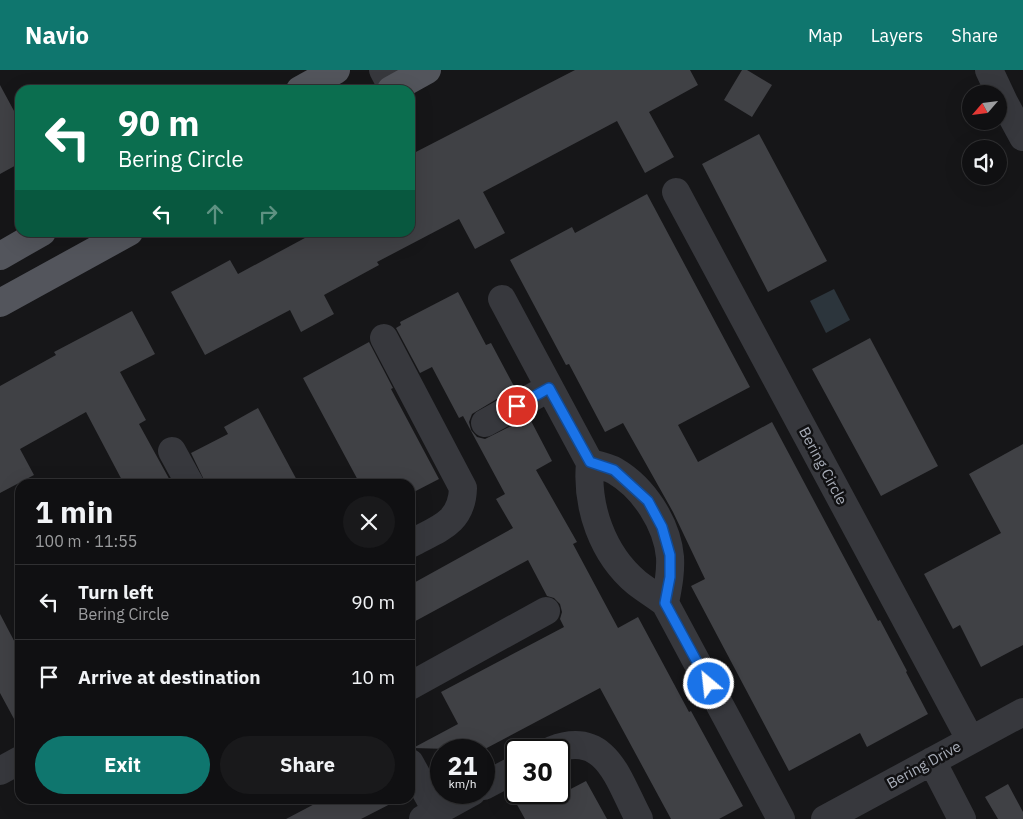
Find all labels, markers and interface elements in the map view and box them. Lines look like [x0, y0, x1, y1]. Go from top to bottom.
text: Navio [25, 19, 89, 51]
text: Map [808, 24, 843, 47]
text: Layers [871, 24, 923, 47]
text: Share [951, 24, 998, 47]
north arrow [962, 85, 1008, 130]
map controls [962, 85, 1007, 185]
text: 90 m [118, 100, 200, 146]
icon: left [35, 105, 100, 170]
button: sound [962, 140, 1007, 185]
text: Bering Circle [118, 144, 244, 173]
icon: left [148, 200, 176, 228]
icon: ahead [201, 200, 229, 228]
icon: right [254, 200, 282, 228]
pin [496, 385, 538, 427]
icon: arrive [503, 392, 531, 420]
street label: Bering Circle [795, 424, 852, 508]
text: 1 min [35, 492, 113, 531]
button: close [343, 496, 395, 548]
text: 100 m · 11:55 [35, 531, 137, 551]
text: Turn left [78, 580, 154, 604]
icon: left [35, 588, 63, 616]
text: 90 m [351, 590, 395, 614]
text: Bering Circle [78, 604, 169, 624]
position arrow [682, 657, 734, 709]
icon: arrive [35, 663, 63, 691]
text: Arrive at destination [78, 665, 261, 689]
text: 10 m [351, 665, 395, 689]
button: Exit [35, 736, 210, 794]
button: Share [220, 736, 395, 794]
street label: Bering Drive [883, 736, 964, 793]
speed limit sign: 30 [505, 739, 570, 804]
text: 21 [447, 749, 478, 782]
text: km/h [448, 776, 477, 791]

